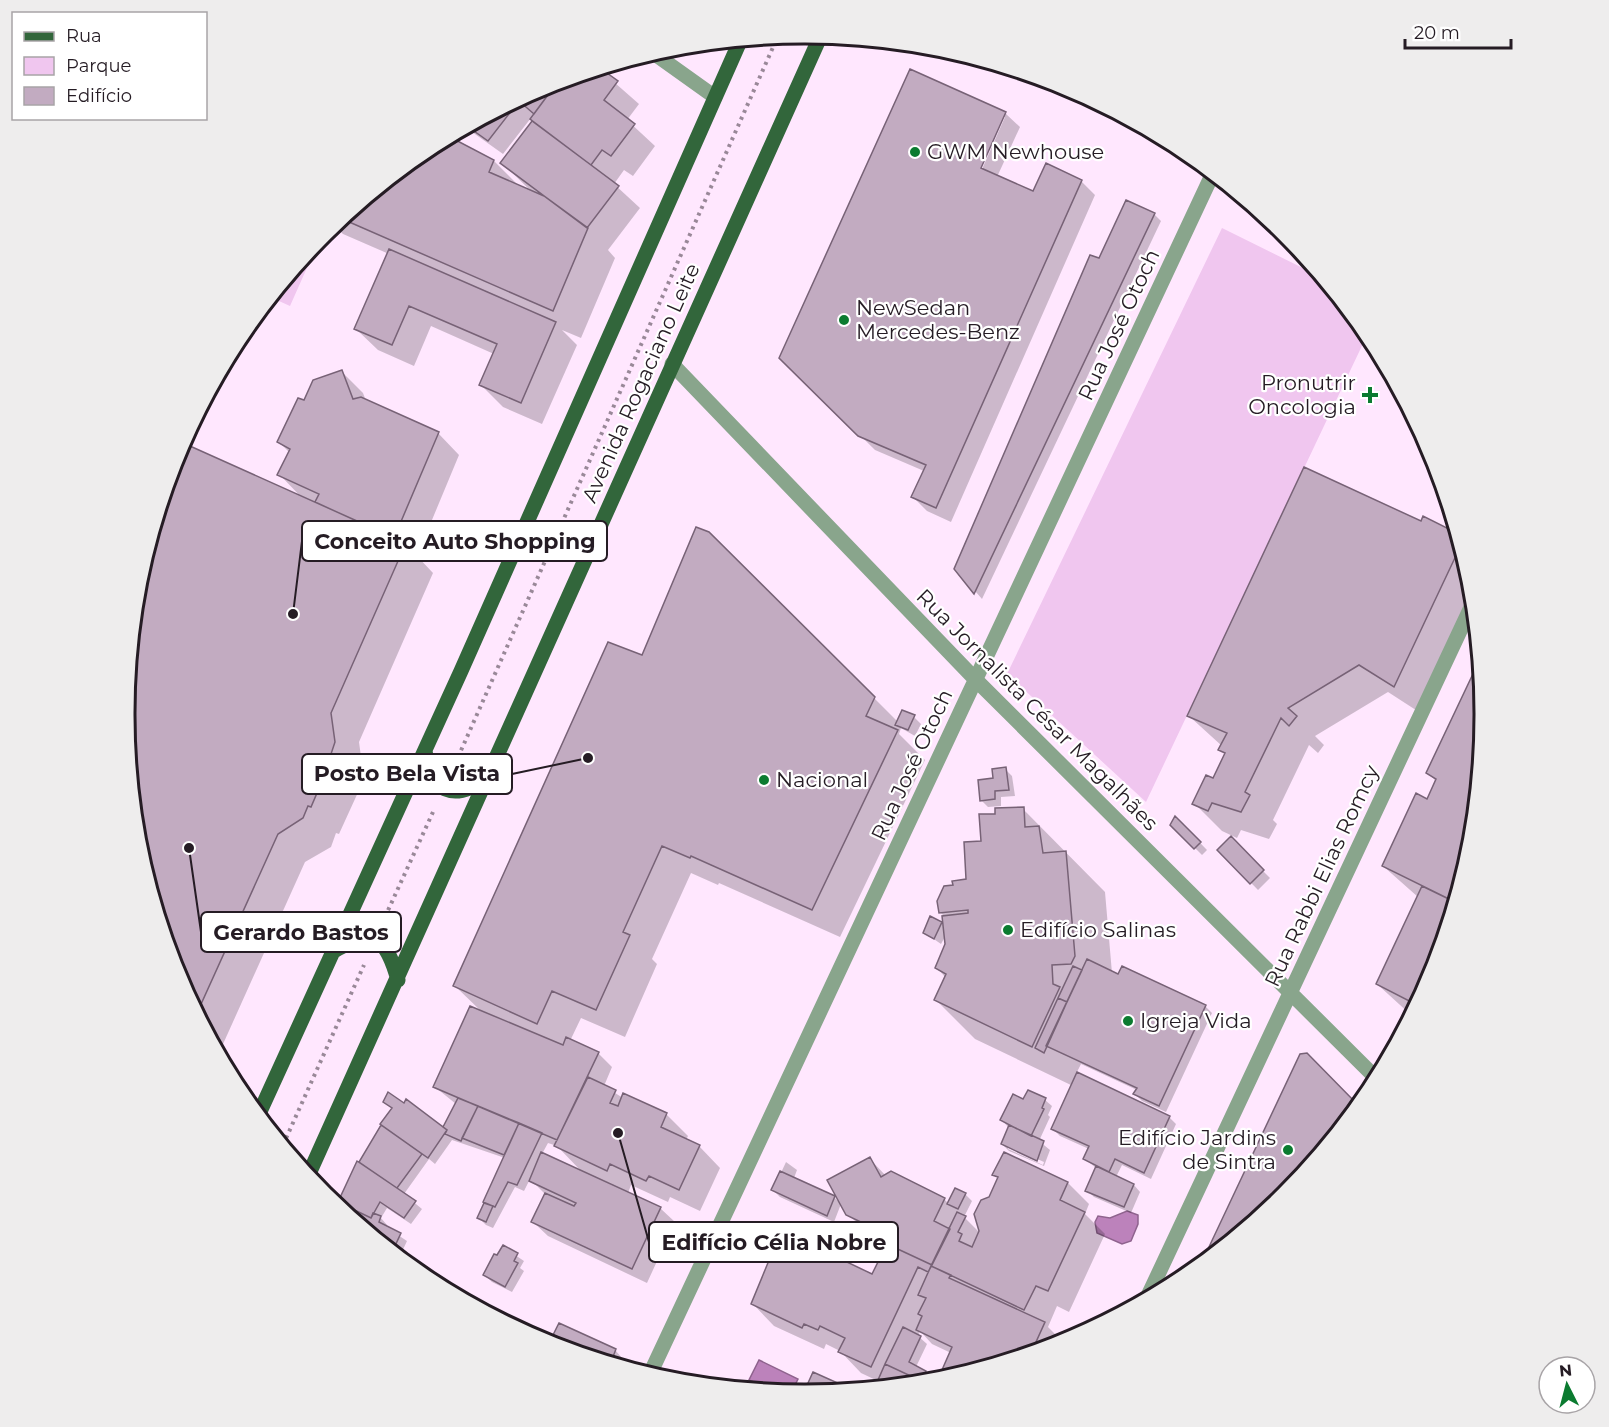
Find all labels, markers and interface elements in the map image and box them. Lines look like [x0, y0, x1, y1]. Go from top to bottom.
legend [12, 12, 207, 120]
scale bar [1405, 12, 1512, 50]
text: 20 m [1414, 22, 1460, 44]
text: Rua [66, 25, 102, 47]
text: Parque [66, 55, 132, 77]
text: Edifício [66, 85, 132, 107]
place label: GWM Newhouse [927, 139, 1104, 164]
marker: GWM Newhouse [908, 145, 922, 159]
street label: Rua José Otoch [1073, 245, 1165, 404]
street label: Avenida Rogaciano Leite [576, 259, 705, 506]
place label: NewSedan Mercedes-Benz [856, 295, 1020, 344]
marker: NewSedan Mercedes-Benz [837, 313, 851, 327]
place label: Pronutrir Oncologia [1248, 370, 1356, 419]
marker: Pronutrir Oncologia [1361, 386, 1379, 404]
callout: Conceito Auto Shopping [302, 521, 607, 561]
text: Conceito Auto Shopping [314, 528, 596, 555]
street label: Rua Jornalista César Magalhães [911, 584, 1163, 836]
street label: Rua José Otoch [866, 685, 958, 844]
callout: Posto Bela Vista [302, 754, 512, 794]
text: Posto Bela Vista [314, 760, 500, 787]
street label: Rua Rabbi Elias Romcy [1259, 761, 1384, 991]
place label: Nacional [776, 767, 868, 792]
marker: Nacional [757, 773, 771, 787]
callout: Gerardo Bastos [201, 912, 401, 952]
place label: Edifício Salinas [1020, 917, 1176, 942]
text: Gerardo Bastos [213, 919, 389, 946]
marker: Edifício Salinas [1001, 923, 1015, 937]
place label: Igreja Vida [1140, 1008, 1252, 1033]
marker: Igreja Vida [1121, 1014, 1135, 1028]
place label: Edifício Jardins de Sintra [1118, 1125, 1276, 1174]
marker: Edifício Jardins de Sintra [1281, 1143, 1295, 1157]
callout: Edifício Célia Nobre [649, 1222, 898, 1262]
text: Edifício Célia Nobre [662, 1229, 887, 1256]
north arrow [1537, 1355, 1597, 1415]
text: N [1558, 1360, 1573, 1381]

